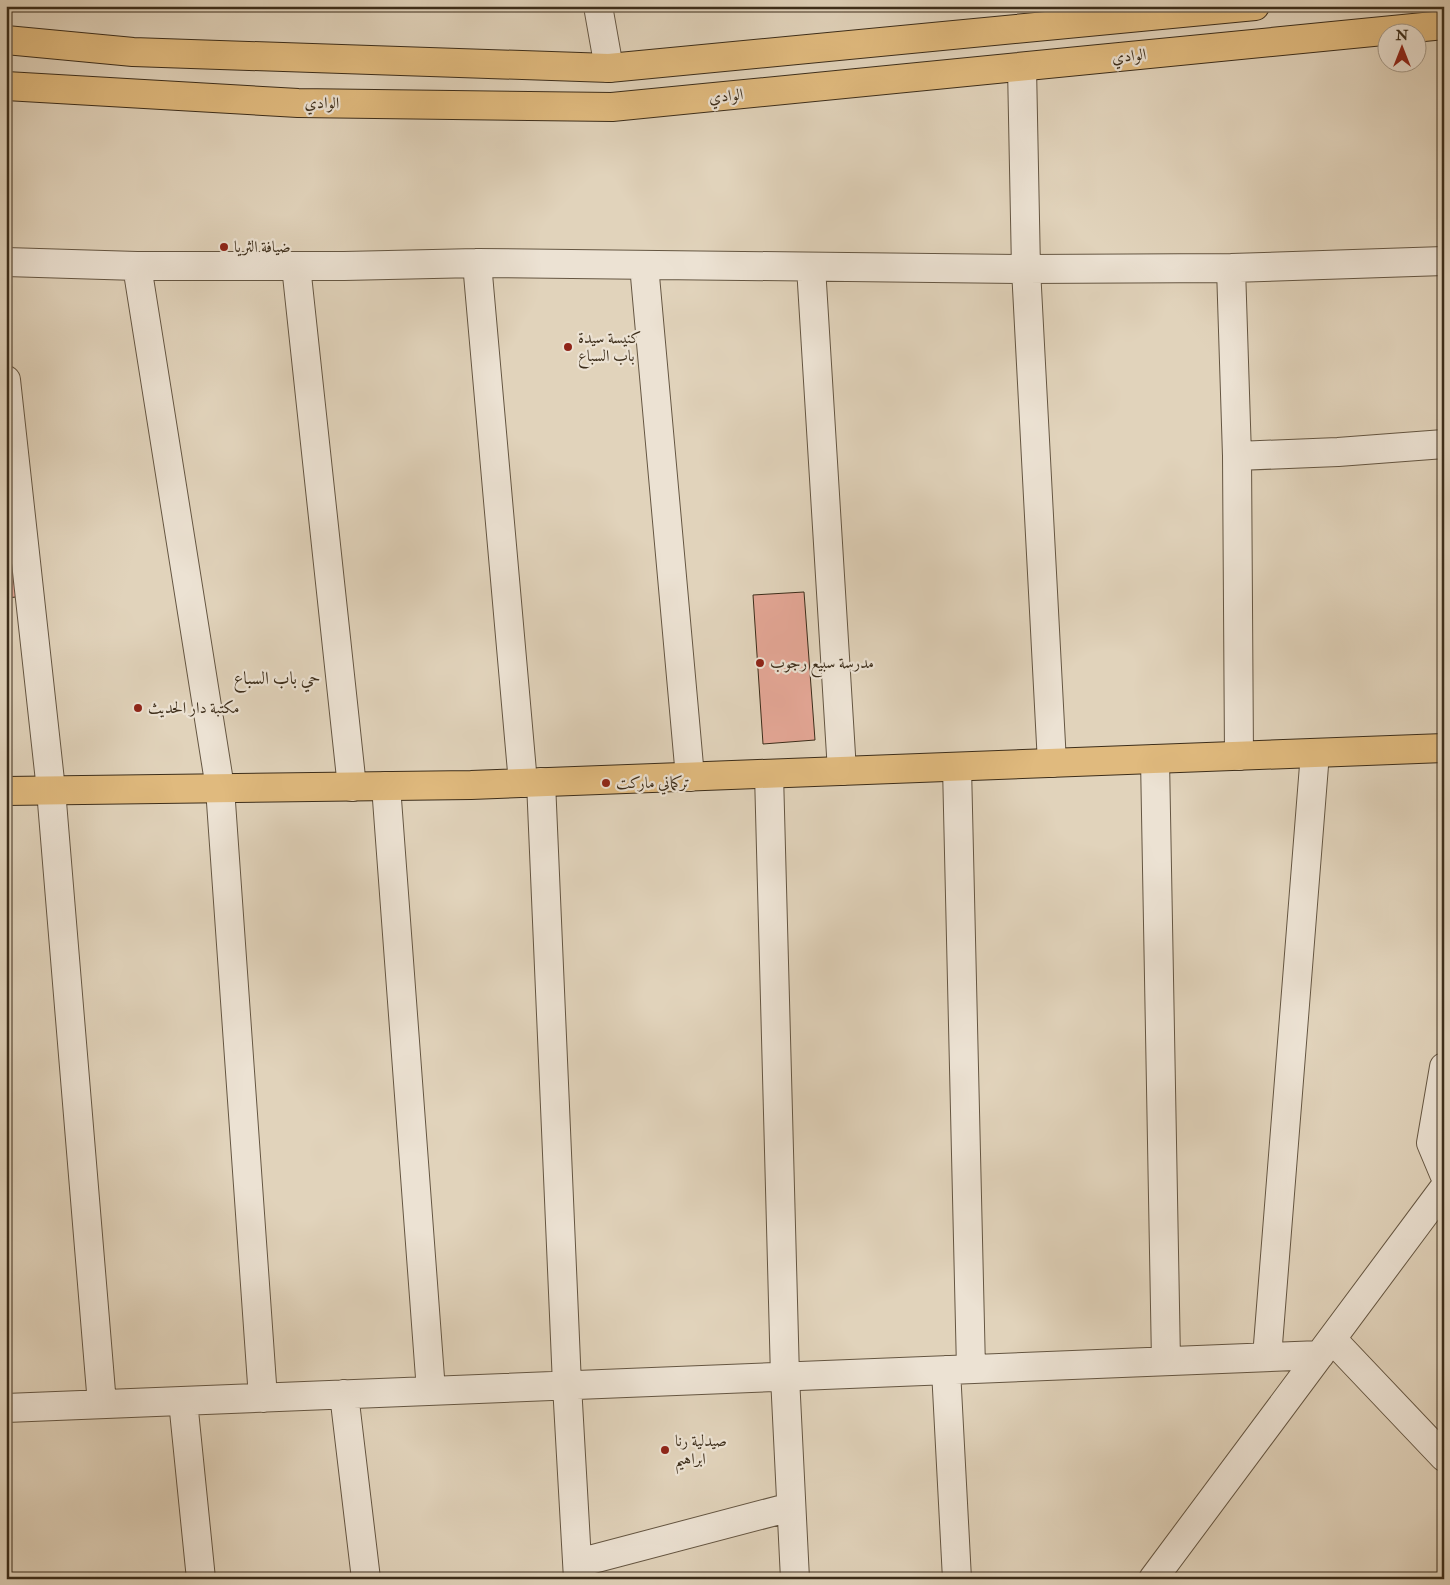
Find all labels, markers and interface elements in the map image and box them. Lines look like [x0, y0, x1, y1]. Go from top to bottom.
north arrow [1378, 22, 1428, 72]
text: N [1395, 27, 1409, 44]
street label: الوادي [1111, 44, 1148, 70]
street label: الوادي [708, 84, 745, 110]
street label: الوادي [304, 93, 340, 115]
place label: ضيافة الثريا [234, 237, 291, 257]
marker: ضيافة الثريا [218, 241, 230, 253]
place label: كنيسة سيدة باب السباع [578, 328, 641, 369]
marker: كنيسة سيدة باب السباع [562, 341, 574, 353]
place label: مدرسة سبيع رجوب [770, 653, 874, 678]
marker: مدرسة سبيع رجوب [754, 657, 766, 669]
district label: حي باب السباع [234, 667, 320, 693]
place label: مكتبة دار الحديث [148, 698, 239, 718]
marker: مكتبة دار الحديث [132, 702, 144, 714]
place label: تركماني ماركت [616, 773, 690, 795]
marker: تركماني ماركت [600, 777, 612, 789]
place label: صيدلية رنا ابراهيم [675, 1431, 727, 1475]
marker: صيدلية رنا ابراهيم [659, 1444, 671, 1456]

